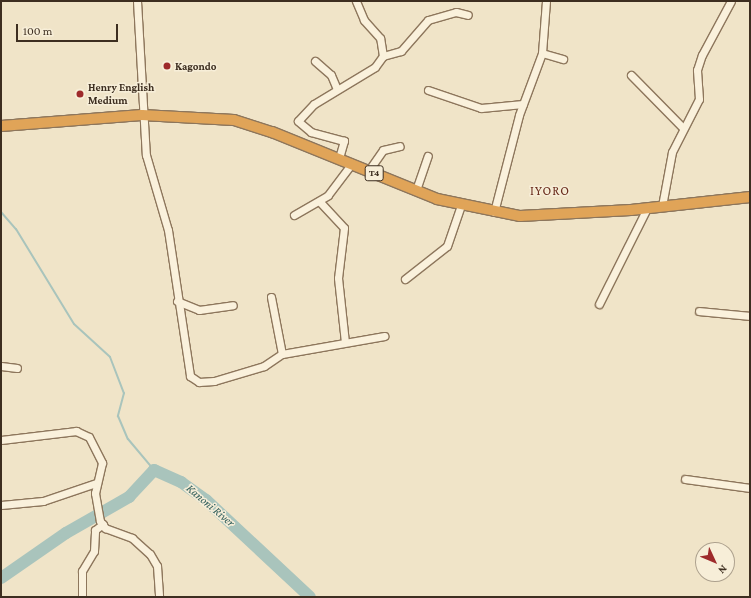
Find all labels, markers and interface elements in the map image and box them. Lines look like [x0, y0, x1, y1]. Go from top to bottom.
scale bar [18, 16, 120, 42]
text: 100 m [23, 24, 52, 38]
place label: Kagondo [175, 59, 217, 73]
marker: Kagondo [162, 61, 172, 71]
place label: Henry English Medium [88, 81, 154, 107]
marker: Henry English Medium [75, 89, 85, 99]
road number: T4 [364, 165, 384, 181]
district label: IYORO [530, 183, 570, 199]
water label: Kanoni River [183, 482, 237, 530]
north arrow [695, 542, 735, 582]
text: N [716, 563, 730, 577]

